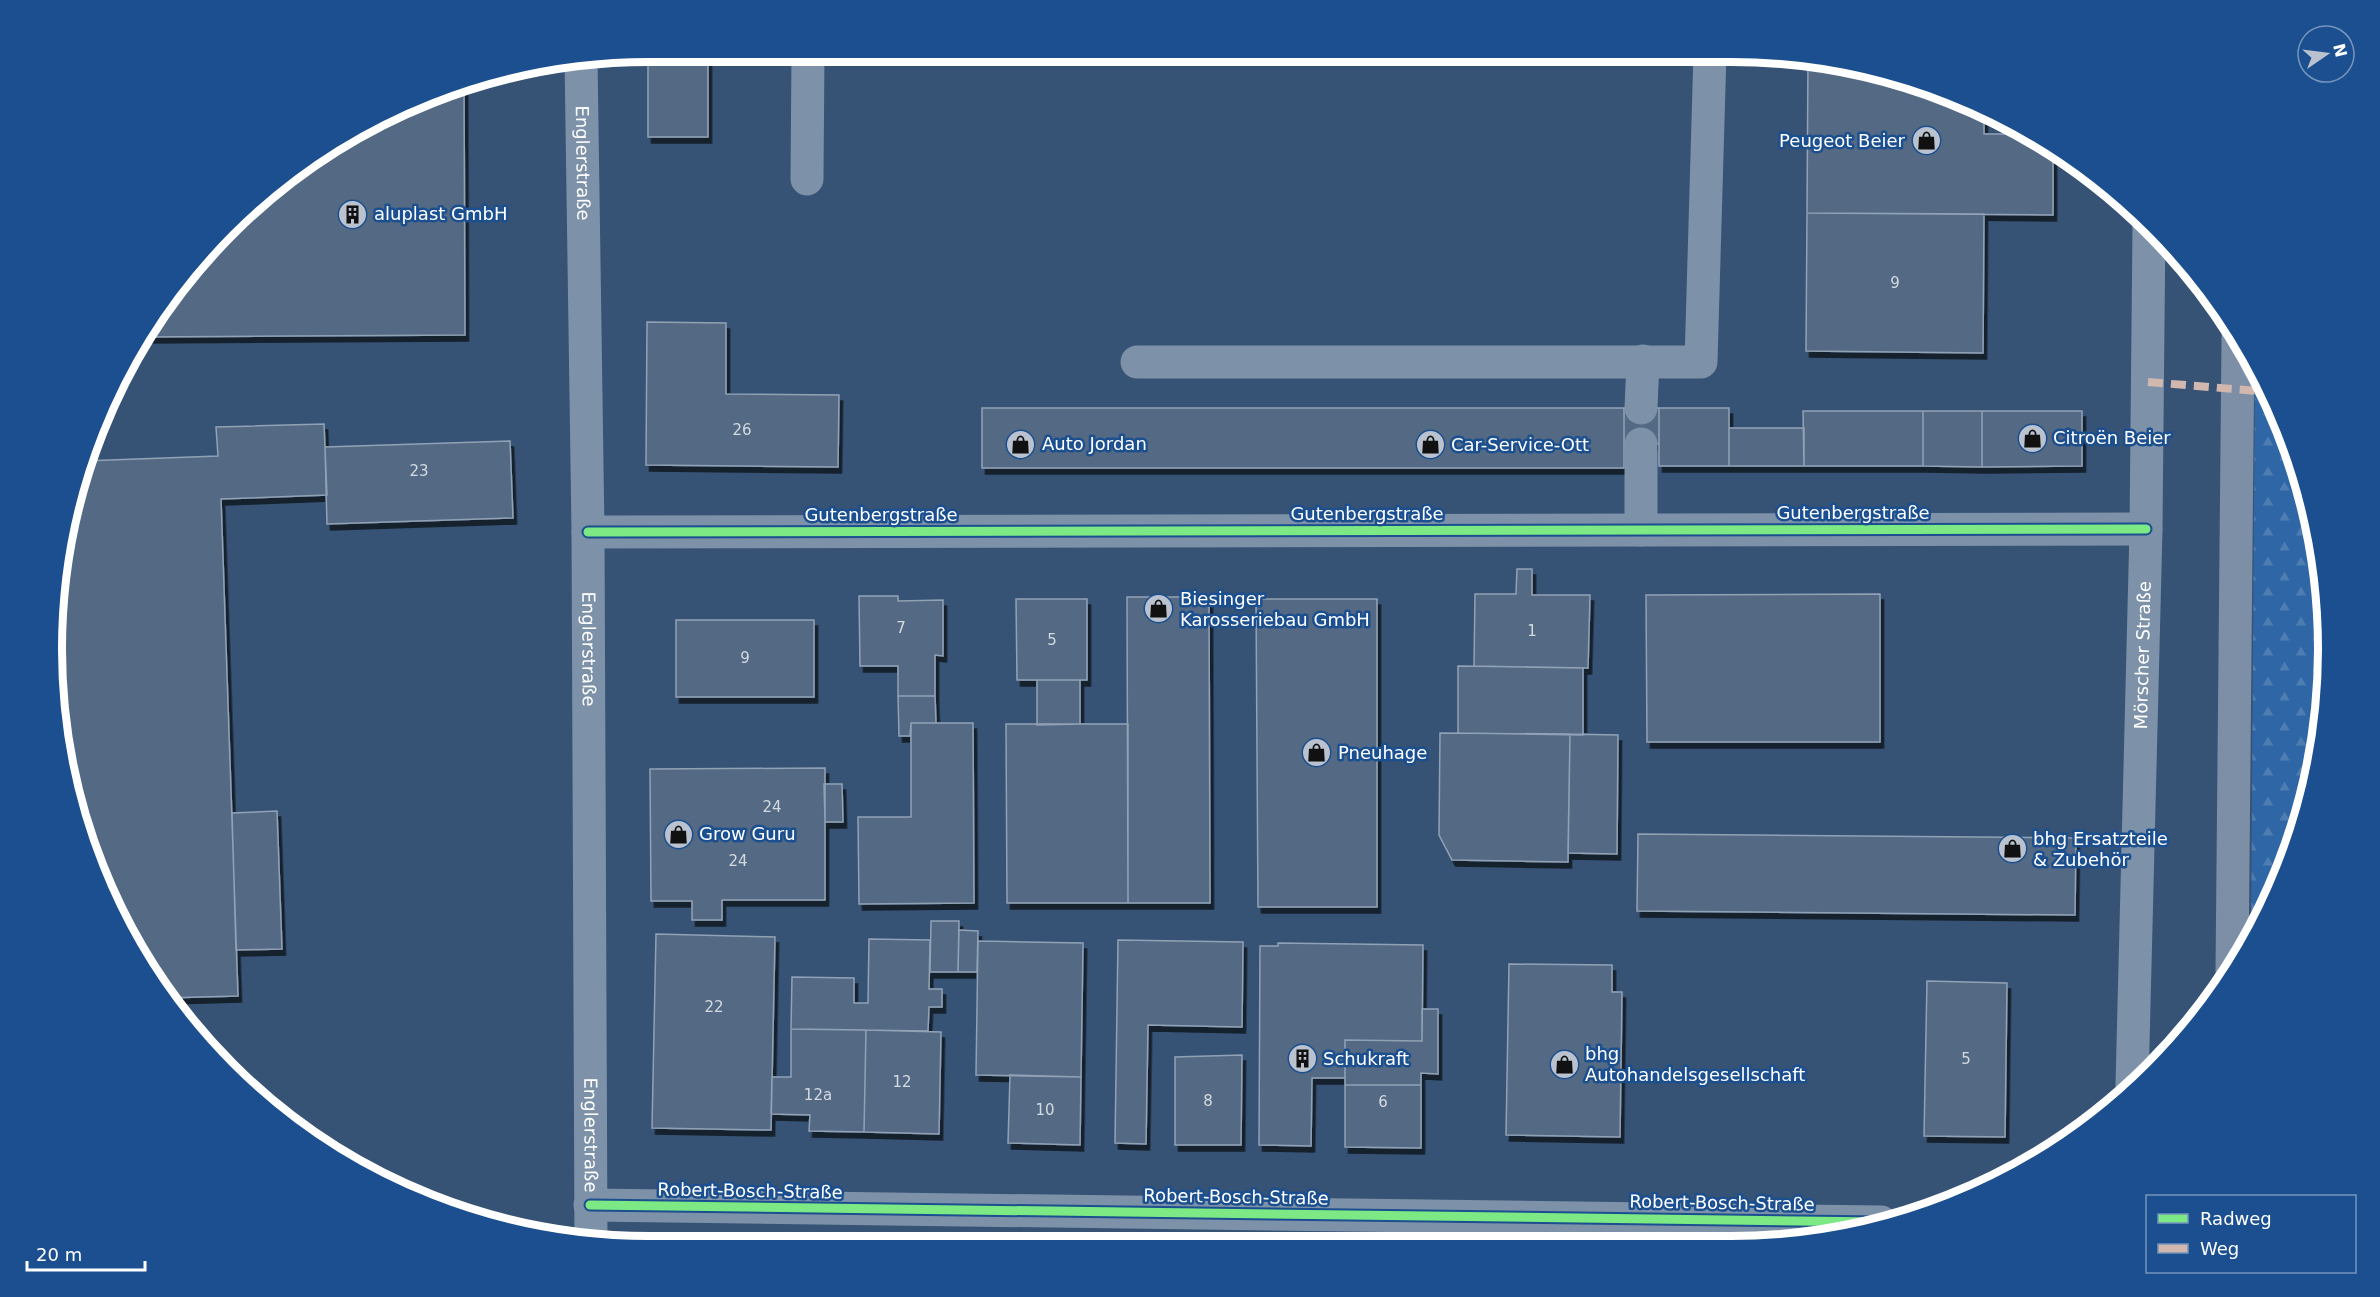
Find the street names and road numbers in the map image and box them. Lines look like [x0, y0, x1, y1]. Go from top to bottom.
street label: Englerstraße [572, 105, 594, 221]
street label: Gutenbergstraße [1776, 502, 1930, 523]
street label: Gutenbergstraße [1290, 503, 1444, 524]
street label: Gutenbergstraße [804, 504, 958, 525]
street label: Mörscher Straße [2130, 581, 2155, 729]
street label: Englerstraße [578, 591, 600, 707]
street label: Englerstraße [580, 1077, 602, 1193]
street label: Robert-Bosch-Straße [657, 1178, 843, 1203]
street label: Robert-Bosch-Straße [1143, 1184, 1329, 1209]
street label: Robert-Bosch-Straße [1629, 1190, 1815, 1215]

